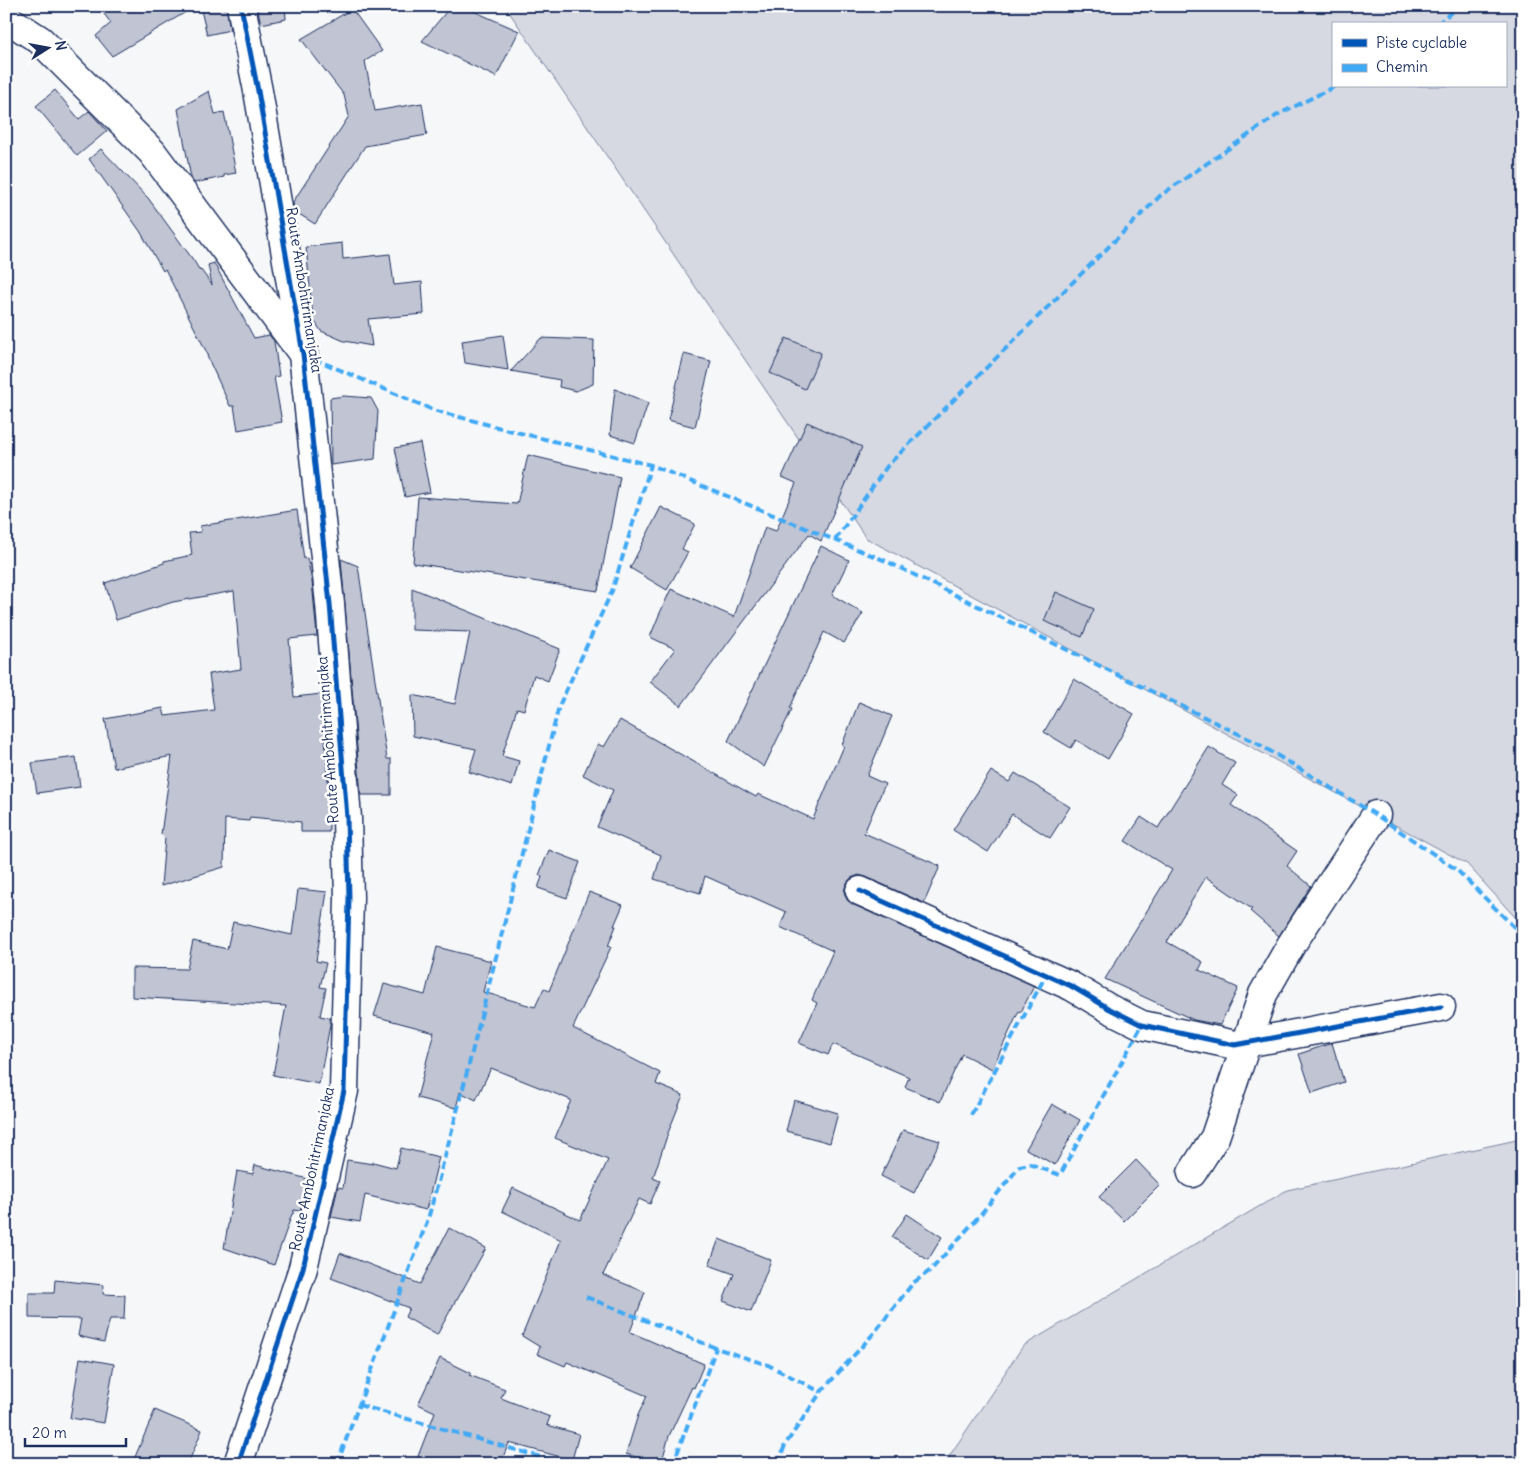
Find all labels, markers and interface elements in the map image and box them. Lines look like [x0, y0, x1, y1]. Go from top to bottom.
north arrow [22, 22, 72, 72]
legend [1332, 22, 1506, 88]
text: Piste cyclable [1376, 33, 1467, 52]
text: N [51, 39, 71, 52]
text: Chemin [1376, 57, 1428, 76]
street label: Route Ambohitrimanjaka [282, 206, 327, 375]
street label: Route Ambohitrimanjaka [312, 655, 343, 824]
street label: Route Ambohitrimanjaka [285, 1085, 338, 1253]
scale bar [25, 1415, 126, 1447]
text: 20 m [32, 1423, 67, 1442]

